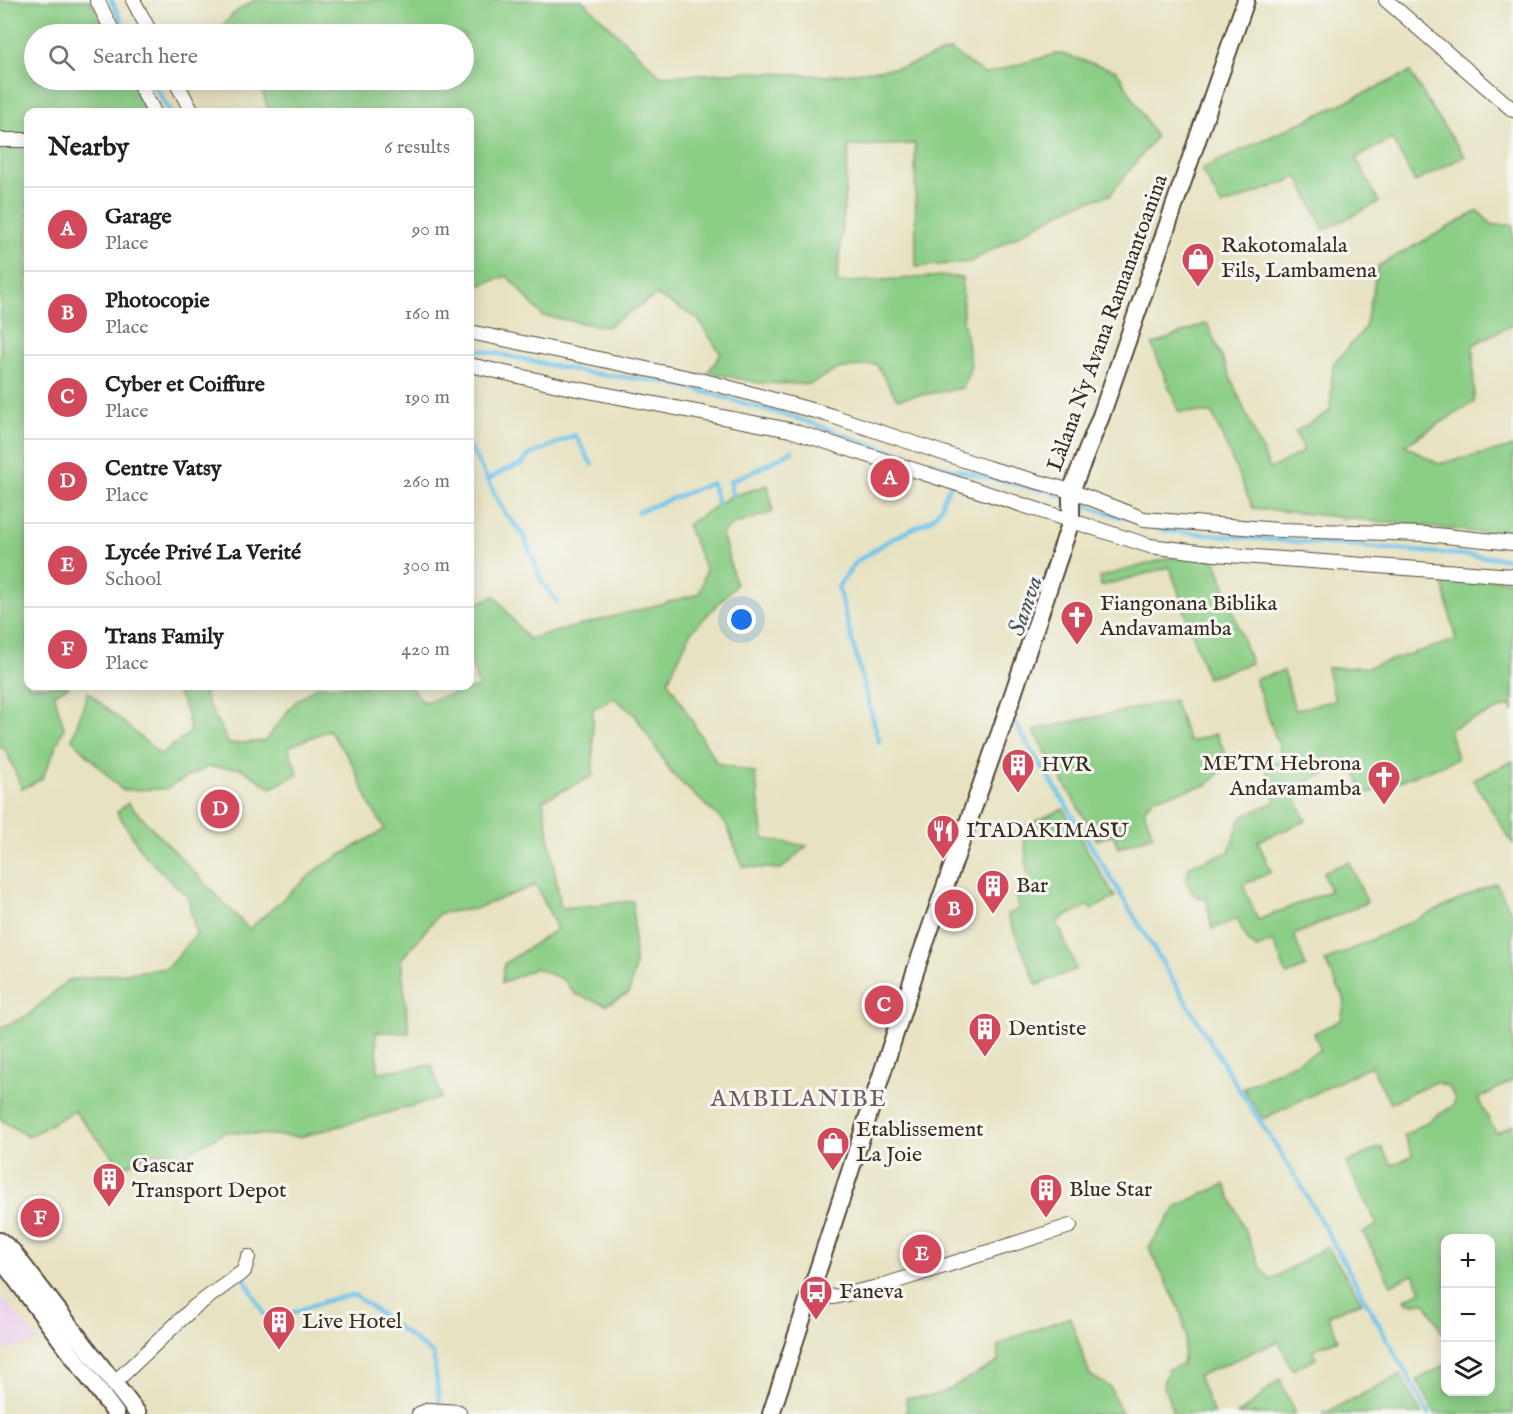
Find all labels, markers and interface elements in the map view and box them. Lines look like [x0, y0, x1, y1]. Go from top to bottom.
search box [24, 24, 474, 90]
icon: search [45, 41, 78, 74]
text: Search here [93, 43, 198, 71]
text: Nearby [48, 131, 129, 164]
text: 6 results [384, 135, 450, 160]
street label: Làlana Ny Avana Ramanantoanina [1041, 170, 1175, 475]
text: Garage [105, 203, 172, 231]
text: A [61, 217, 74, 242]
text: 90 m [412, 217, 450, 242]
text: Place [105, 231, 148, 256]
place label: Rakotomalala Fils, Lambamena [1221, 232, 1377, 285]
shop icon: Rakotomalala Fils, Lambamena [1180, 241, 1216, 288]
text: Photocopie [105, 287, 210, 315]
text: B [61, 301, 74, 326]
text: 160 m [404, 301, 450, 326]
text: Place [105, 315, 148, 340]
text: Cyber et Coiffure [105, 371, 265, 399]
text: C [60, 385, 75, 410]
text: 190 m [404, 385, 450, 410]
text: Place [105, 399, 148, 424]
text: Centre Vatsy [105, 455, 222, 483]
pin: A [870, 456, 910, 500]
text: D [59, 469, 76, 494]
text: 260 m [403, 469, 450, 494]
text: Place [105, 483, 148, 508]
text: Lycée Privé La Verité [105, 539, 301, 567]
text: E [61, 553, 74, 578]
text: 300 m [403, 553, 450, 578]
text: School [105, 567, 161, 592]
water label: Samva [1001, 572, 1051, 640]
place label: Fiangonana Biblika Andavamamba [1099, 590, 1278, 643]
church icon: Fiangonana Biblika Andavamamba [1059, 599, 1095, 646]
your location [727, 605, 756, 634]
text: Trans Family [105, 623, 224, 651]
text: F [61, 637, 74, 662]
text: 420 m [401, 637, 450, 662]
text: Place [105, 651, 148, 676]
building icon: HVR [1000, 747, 1036, 794]
place label: METM Hebrona Andavamamba [1202, 750, 1361, 803]
place label: HVR [1041, 751, 1092, 779]
church icon: METM Hebrona Andavamamba [1366, 759, 1402, 806]
pin: D [200, 786, 240, 832]
restaurant icon: ITADAKIMASU [925, 813, 961, 860]
place label: ITADAKIMASU [966, 817, 1129, 845]
building icon: Bar [975, 868, 1011, 915]
place label: Bar [1016, 872, 1048, 900]
pin: B [934, 886, 974, 932]
pin: C [864, 982, 904, 1028]
building icon: Dentiste [967, 1011, 1003, 1058]
place label: Dentiste [1008, 1015, 1086, 1043]
district label: AMBILANIBE [710, 1084, 887, 1115]
place label: Etablissement La Joie [856, 1116, 984, 1169]
shop icon: Etablissement La Joie [815, 1125, 851, 1172]
place label: Gascar Transport Depot [132, 1152, 287, 1205]
building icon: Gascar Transport Depot [91, 1161, 127, 1208]
building icon: Blue Star [1028, 1172, 1064, 1219]
place label: Blue Star [1069, 1176, 1152, 1204]
pin: F [20, 1196, 60, 1240]
pin: E [902, 1232, 942, 1276]
map controls [1441, 1234, 1495, 1396]
button: + [1441, 1234, 1495, 1288]
bus stop icon: Faneva [798, 1274, 834, 1321]
place label: Faneva [839, 1278, 904, 1306]
button: − [1441, 1288, 1495, 1342]
building icon: Live Hotel [261, 1304, 297, 1351]
place label: Live Hotel [302, 1308, 402, 1336]
button: layers [1441, 1342, 1495, 1396]

